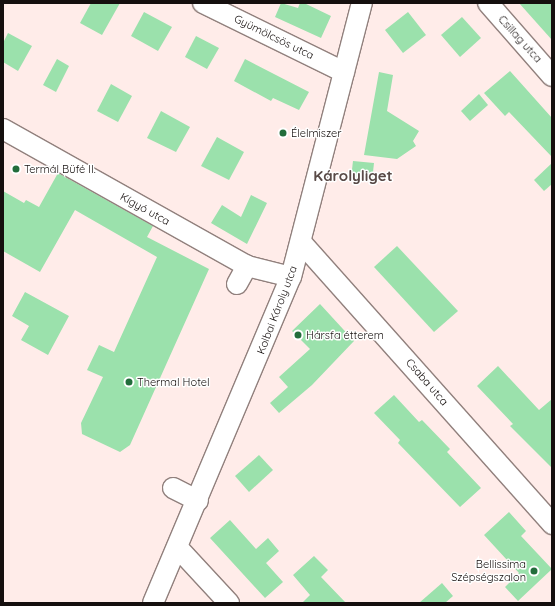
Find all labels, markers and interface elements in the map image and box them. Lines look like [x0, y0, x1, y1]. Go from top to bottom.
street label: Gyümölcsös utca [232, 12, 316, 62]
street label: Csillag utca [495, 13, 545, 65]
place label: Élelmiszer [291, 126, 342, 140]
marker: Élelmiszer [278, 128, 288, 138]
place label: Termál Büfé II. [24, 162, 96, 176]
marker: Termál Büfé II. [11, 164, 21, 174]
district label: Károlyliget [313, 167, 393, 185]
street label: Kígyó utca [118, 190, 172, 228]
street label: Kolbai Károly utca [254, 264, 300, 356]
place label: Hársfa étterem [306, 328, 384, 342]
marker: Hársfa étterem [293, 330, 303, 340]
street label: Csaba utca [403, 356, 451, 408]
place label: Thermal Hotel [137, 375, 210, 389]
marker: Thermal Hotel [124, 377, 134, 387]
place label: Bellissima Szépségszalon [451, 558, 526, 584]
marker: Bellissima Szépségszalon [529, 566, 539, 576]

